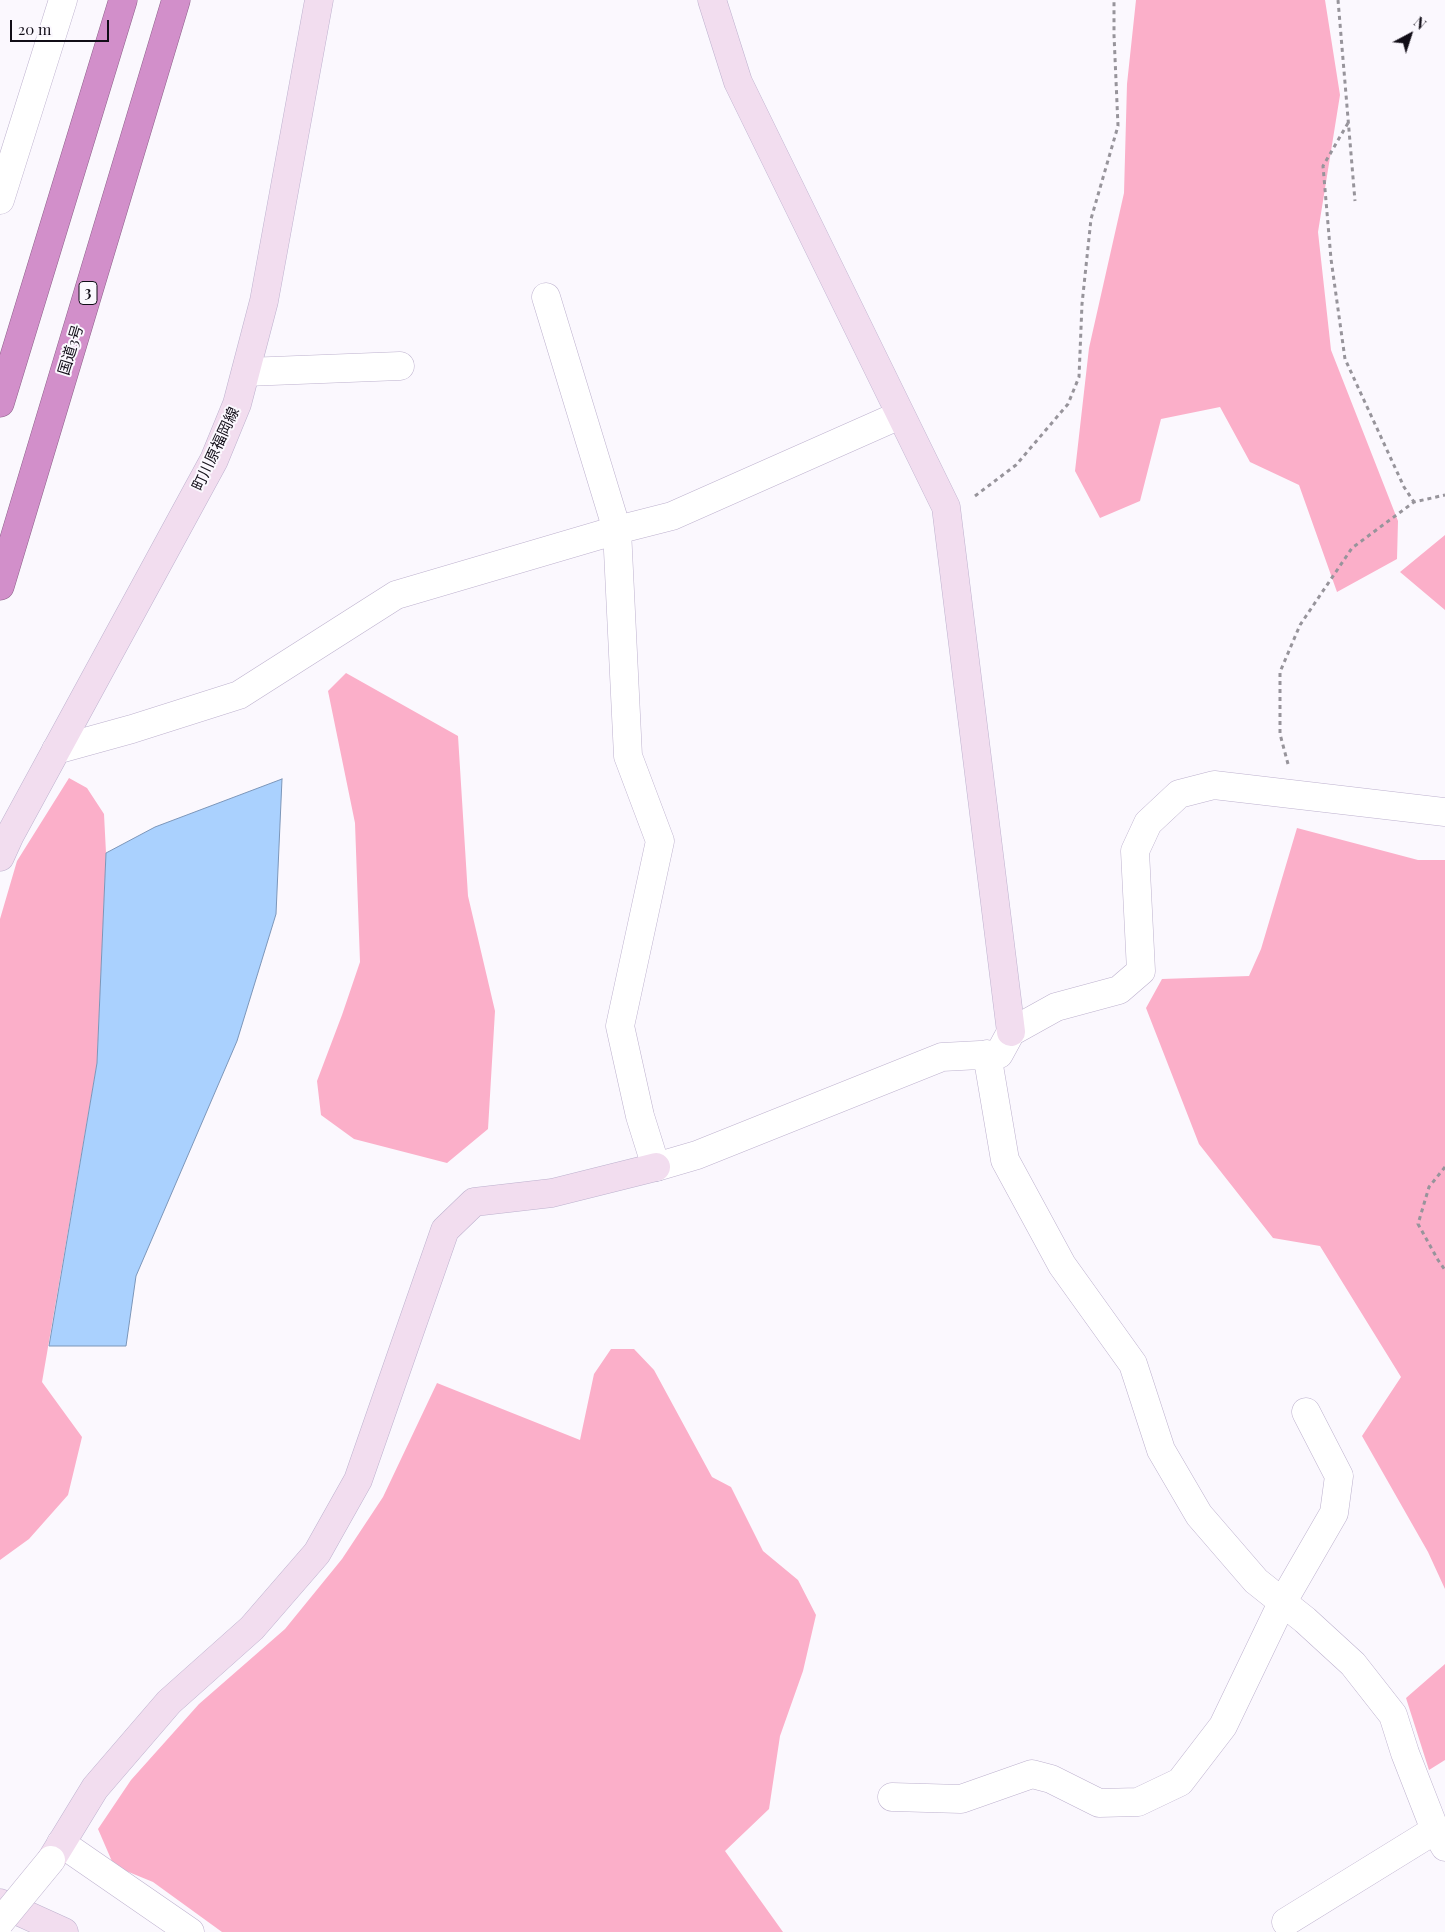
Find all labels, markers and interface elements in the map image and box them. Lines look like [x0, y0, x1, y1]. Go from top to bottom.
scale bar [12, 10, 111, 42]
north arrow [1385, 10, 1435, 60]
text: N [1410, 13, 1430, 34]
text: 20 m [18, 19, 51, 39]
road number: 3 [79, 282, 97, 304]
street label: 国道3号 [55, 323, 87, 377]
street label: 町川原福岡線 [189, 404, 243, 494]

